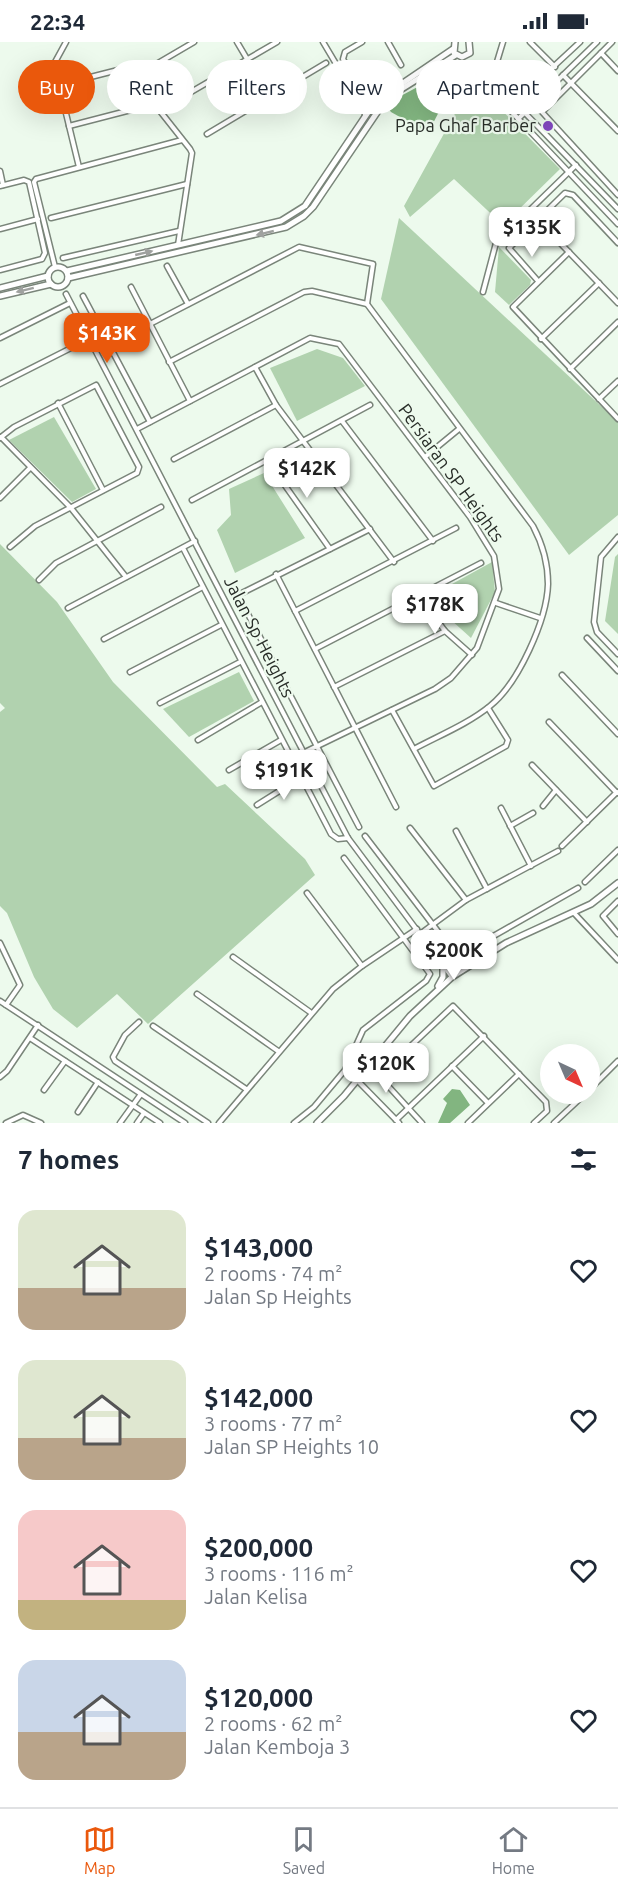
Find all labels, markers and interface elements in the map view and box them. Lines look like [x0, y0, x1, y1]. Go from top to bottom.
text: 22:34 [30, 9, 85, 34]
chip: Buy [18, 60, 95, 114]
chip: Rent [107, 60, 194, 114]
chip: Filters [206, 60, 307, 114]
chip: New [319, 60, 404, 114]
chip: Apartment [416, 60, 561, 114]
place label: Papa Ghaf Barber [395, 115, 536, 135]
marker: Papa Ghaf Barber [541, 119, 555, 133]
pin: $135K [490, 207, 574, 258]
text: $135K [503, 215, 561, 238]
one-way arrow [256, 228, 274, 238]
one-way arrow [135, 248, 154, 257]
one-way arrow [16, 285, 35, 295]
pin: $143K [65, 313, 149, 364]
text: $143K [78, 321, 136, 344]
street label: Persiaran SP Heights [395, 399, 509, 545]
pin: $142K [265, 448, 349, 499]
text: $142K [278, 456, 336, 479]
street label: Jalan Sp Heights [221, 573, 299, 700]
pin: $178K [393, 584, 477, 635]
text: $178K [406, 592, 464, 615]
pin: $191K [242, 750, 326, 801]
text: $191K [255, 758, 313, 781]
pin: $200K [412, 930, 496, 981]
text: $200K [425, 938, 483, 961]
pin: $120K [344, 1043, 428, 1094]
north arrow [540, 1044, 600, 1104]
map controls [540, 1044, 600, 1104]
text: $120K [357, 1051, 415, 1074]
icon: filters [567, 1143, 600, 1176]
text: 7 homes [18, 1145, 119, 1174]
text: $143,000 [204, 1233, 313, 1262]
icon: home [66, 1234, 138, 1306]
icon: heart [567, 1254, 600, 1287]
text: 2 rooms · 74 m² [204, 1262, 342, 1285]
text: Jalan Sp Heights [204, 1285, 352, 1308]
text: $142,000 [204, 1383, 313, 1412]
icon: home [66, 1384, 138, 1456]
icon: heart [567, 1404, 600, 1437]
text: 3 rooms · 77 m² [204, 1412, 342, 1435]
text: Jalan SP Heights 10 [204, 1435, 379, 1458]
text: $200,000 [204, 1533, 313, 1562]
icon: home [66, 1534, 138, 1606]
icon: heart [567, 1554, 600, 1587]
text: 3 rooms · 116 m² [204, 1562, 354, 1585]
text: Jalan Kelisa [204, 1585, 308, 1608]
text: $120,000 [204, 1683, 313, 1712]
icon: home [66, 1684, 138, 1756]
icon: heart [567, 1704, 600, 1737]
text: 2 rooms · 62 m² [204, 1712, 342, 1735]
text: Jalan Kemboja 3 [204, 1735, 350, 1758]
tab: Map [83, 1823, 116, 1877]
tab: Saved [283, 1823, 325, 1877]
tab: Home [492, 1823, 535, 1877]

